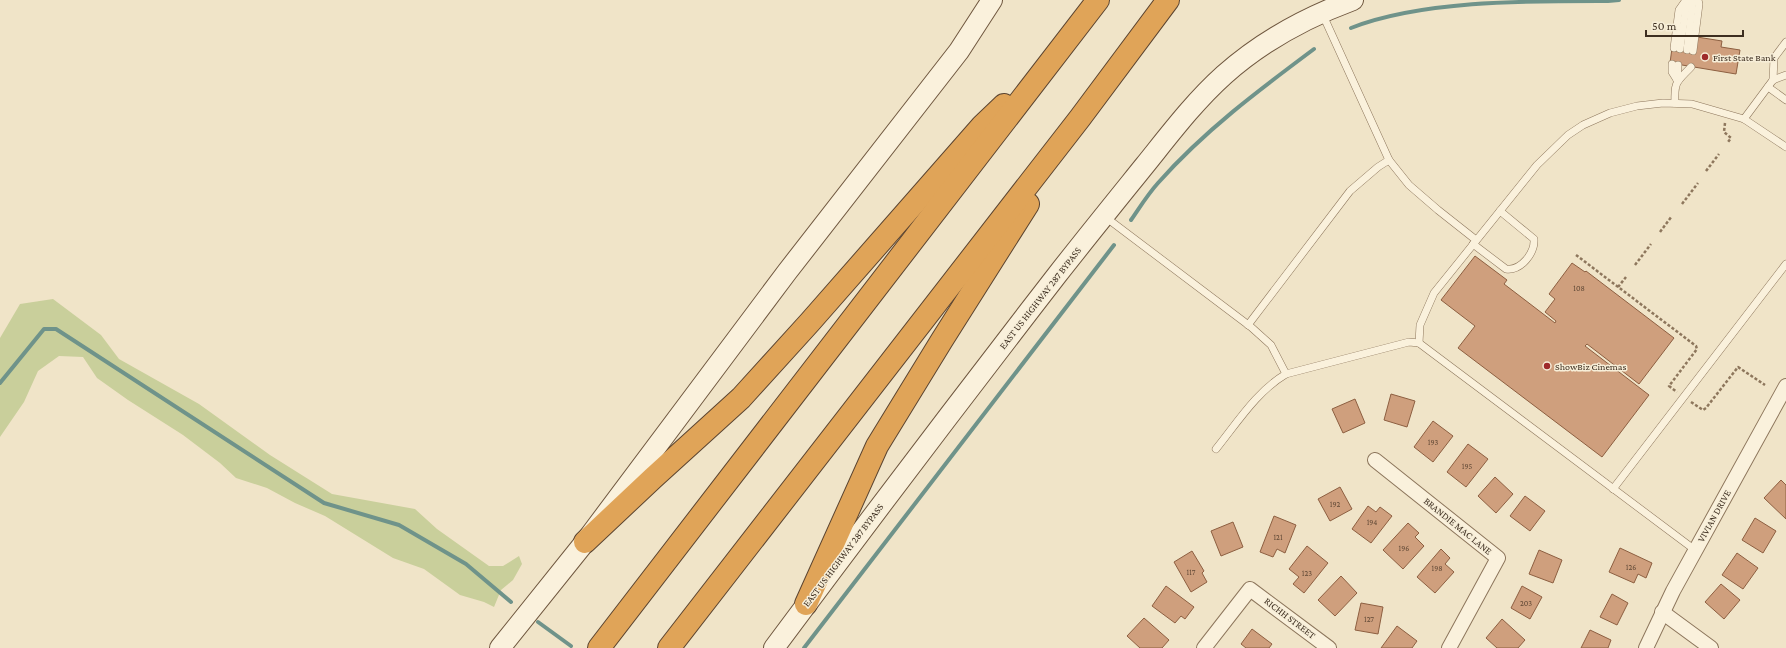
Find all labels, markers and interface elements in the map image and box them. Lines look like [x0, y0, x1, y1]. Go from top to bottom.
scale bar [1646, 12, 1743, 38]
text: 50 m [1652, 19, 1677, 33]
marker: First State Bank [1700, 52, 1710, 62]
place label: First State Bank [1713, 52, 1776, 63]
street label: EAST US HIGHWAY 287 BYPASS [997, 245, 1083, 351]
house number: 108 [1573, 284, 1585, 293]
marker: ShowBiz Cinemas [1542, 361, 1552, 371]
place label: ShowBiz Cinemas [1555, 361, 1626, 372]
house number: 193 [1428, 438, 1438, 447]
house number: 195 [1462, 462, 1472, 471]
street label: VIVIAN DRIVE [1695, 487, 1733, 544]
street label: BRANDIE MAC LANE [1422, 495, 1495, 557]
house number: 192 [1330, 500, 1340, 509]
street label: EAST US HIGHWAY 287 BYPASS [801, 501, 886, 609]
house number: 194 [1367, 518, 1377, 527]
house number: 121 [1273, 533, 1283, 542]
house number: 196 [1399, 544, 1409, 553]
house number: 126 [1626, 563, 1636, 572]
house number: 198 [1431, 564, 1443, 573]
house number: 117 [1187, 568, 1196, 577]
house number: 123 [1302, 569, 1312, 578]
street label: RICHH STREET [1262, 595, 1318, 641]
house number: 203 [1520, 599, 1532, 608]
house number: 127 [1364, 615, 1374, 624]

